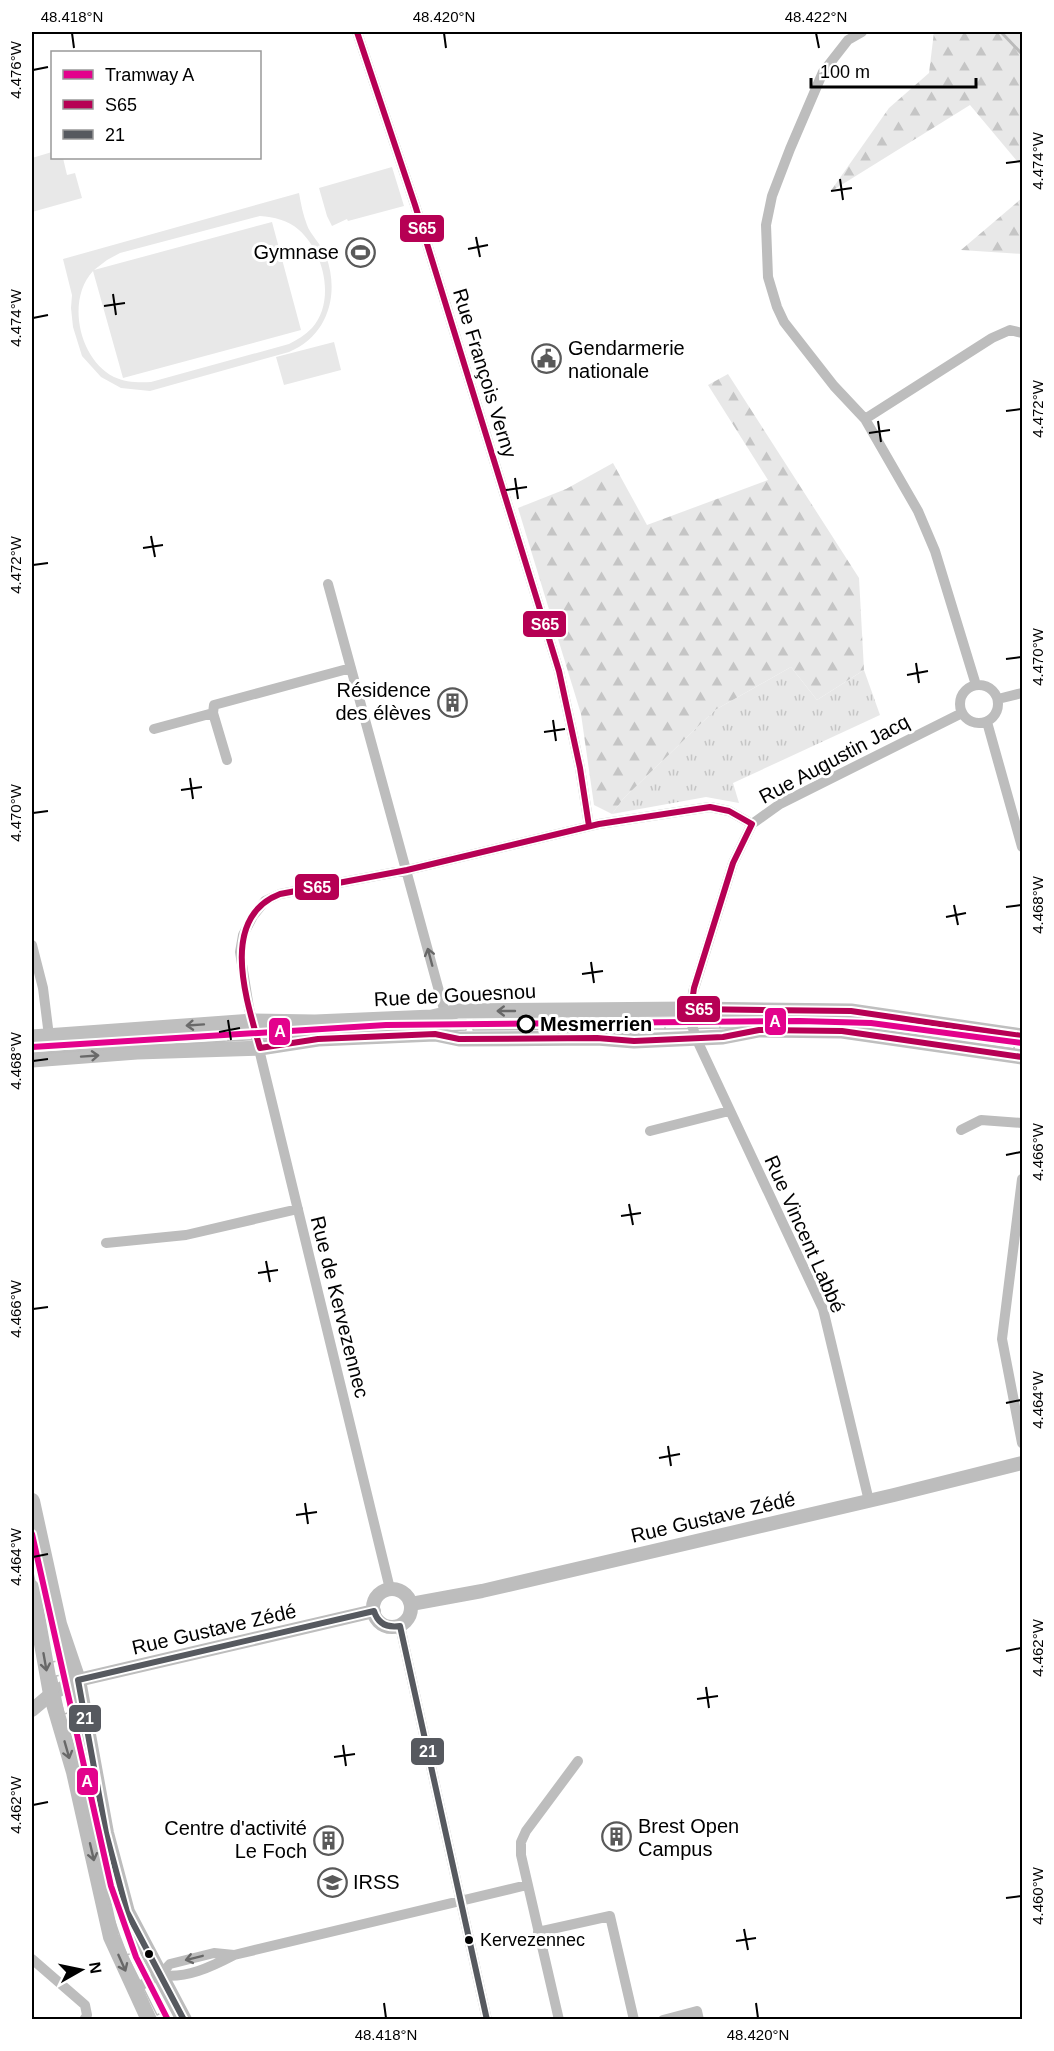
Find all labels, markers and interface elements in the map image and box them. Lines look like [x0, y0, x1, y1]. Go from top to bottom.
text: 48.418°N [41, 8, 103, 25]
text: 48.420°N [413, 8, 475, 25]
text: 48.422°N [785, 8, 847, 25]
text: 4.476°W [7, 40, 24, 99]
legend [51, 51, 261, 159]
scale bar [811, 51, 976, 89]
text: 100 m [820, 62, 870, 82]
text: Tramway A [105, 65, 194, 85]
text: S65 [105, 95, 137, 115]
text: 21 [105, 125, 125, 145]
text: 4.474°W [1029, 131, 1046, 190]
line badge: S65 [399, 214, 445, 243]
text: S65 [408, 220, 436, 237]
sports icon: Gymnase [344, 236, 376, 268]
place label: Gymnase [253, 241, 339, 263]
street label: Rue François Verny [449, 286, 521, 460]
text: 4.474°W [7, 288, 24, 347]
place label: Gendarmerie nationale [568, 337, 685, 382]
public building icon: Gendarmerie nationale [531, 343, 563, 375]
text: 4.472°W [1029, 379, 1046, 438]
text: 4.472°W [7, 535, 24, 594]
line badge: S65 [522, 610, 567, 638]
text: S65 [531, 616, 559, 633]
text: 4.470°W [1029, 627, 1046, 686]
place label: Résidence des élèves [335, 679, 431, 724]
building icon: Résidence des élèves [436, 686, 468, 718]
street label: Rue Augustin Jacq [755, 710, 913, 808]
text: 4.470°W [7, 783, 24, 842]
line badge: S65 [294, 873, 340, 901]
text: 4.468°W [1029, 875, 1046, 934]
text: S65 [303, 879, 331, 896]
one-way arrow [423, 947, 435, 966]
street label: Rue de Gouesnou [373, 980, 537, 1010]
line badge: S65 [676, 995, 721, 1023]
text: S65 [685, 1001, 713, 1018]
one-way arrow [497, 1005, 517, 1017]
line badge: A [764, 1007, 787, 1036]
place label: Mesmerrien [540, 1013, 652, 1035]
text: A [769, 1013, 781, 1030]
marker: Mesmerrien [517, 1015, 535, 1033]
line badge: A [268, 1017, 291, 1046]
one-way arrow [185, 1020, 205, 1031]
text: A [274, 1023, 286, 1040]
text: 4.468°W [7, 1031, 24, 1090]
one-way arrow [79, 1050, 99, 1061]
text: 4.466°W [1029, 1122, 1046, 1181]
street label: Rue Vincent Labbé [760, 1152, 850, 1316]
street label: Rue de Kervezennec [307, 1214, 373, 1400]
text: 4.466°W [7, 1279, 24, 1338]
text: 4.464°W [1029, 1370, 1046, 1429]
street label: Rue Gustave Zédé [629, 1487, 797, 1547]
text: 4.464°W [7, 1527, 24, 1586]
street label: Rue Gustave Zédé [130, 1599, 298, 1659]
text: 4.462°W [1029, 1618, 1046, 1677]
one-way arrow [40, 1652, 51, 1671]
line badge: 21 [68, 1704, 102, 1733]
text: 21 [76, 1710, 94, 1727]
line badge: 21 [410, 1737, 445, 1766]
one-way arrow [62, 1740, 73, 1759]
text: 21 [419, 1743, 437, 1760]
line badge: A [76, 1767, 99, 1796]
text: A [81, 1773, 93, 1790]
text: 4.462°W [7, 1775, 24, 1834]
place label: Brest Open Campus [638, 1815, 739, 1860]
place label: Centre d'activité Le Foch [164, 1817, 307, 1862]
building icon: Brest Open Campus [601, 1821, 633, 1853]
building icon: Centre d'activité Le Foch [312, 1824, 344, 1856]
one-way arrow [86, 1842, 98, 1861]
school or university icon: IRSS [316, 1866, 348, 1898]
text: 4.460°W [1029, 1866, 1046, 1925]
place label: IRSS [353, 1871, 400, 1893]
place label: Kervezennec [480, 1930, 585, 1950]
marker: Kervezennec [463, 1934, 475, 1946]
north arrow [51, 1940, 111, 2000]
unlabelled marker [143, 1948, 155, 1960]
one-way arrow [185, 1952, 204, 1964]
one-way arrow [117, 1953, 128, 1971]
text: N [86, 1961, 105, 1975]
text: 48.418°N [355, 2026, 417, 2043]
text: 48.420°N [727, 2026, 789, 2043]

